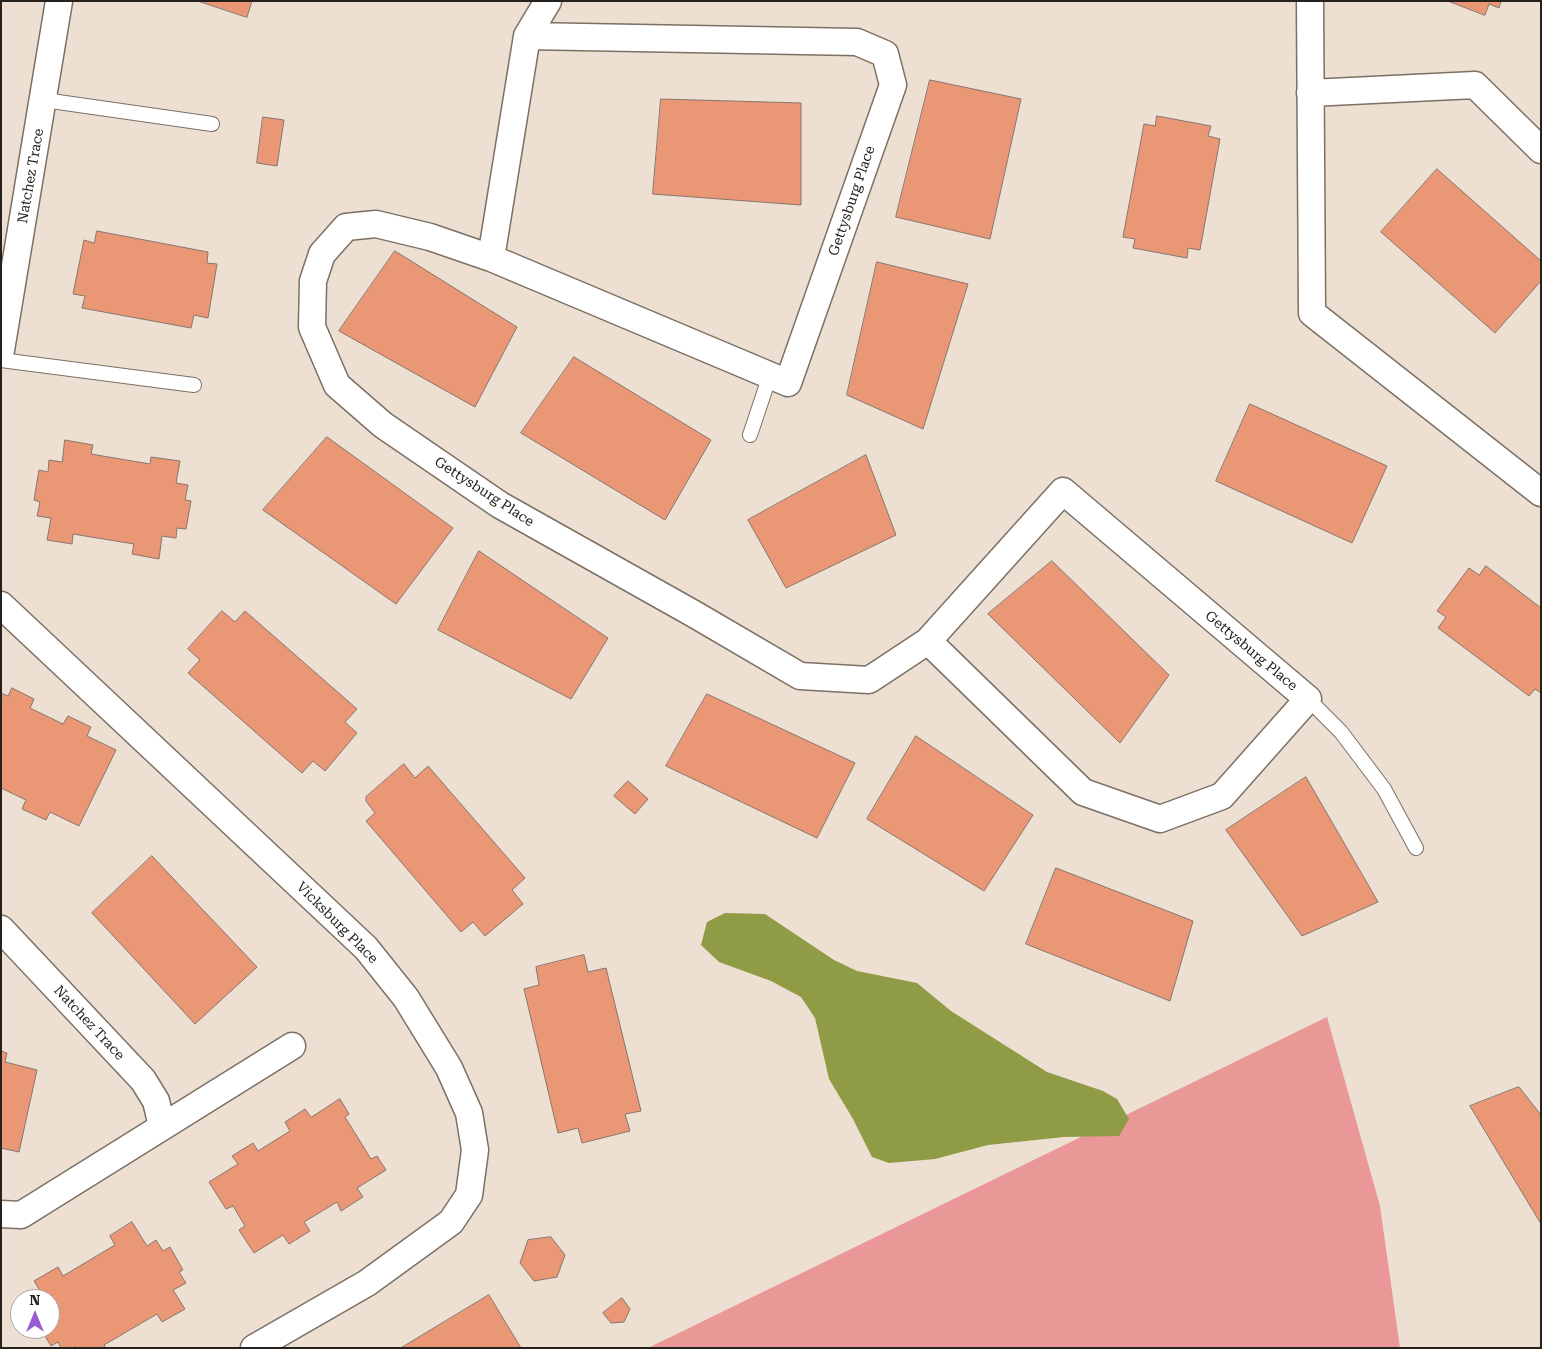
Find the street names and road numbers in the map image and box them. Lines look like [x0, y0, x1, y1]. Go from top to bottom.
street label: Natchez Trace [14, 127, 48, 225]
street label: Gettysburg Place [825, 144, 879, 258]
street label: Gettysburg Place [431, 454, 537, 530]
street label: Gettysburg Place [1201, 607, 1301, 695]
street label: Vicksburg Place [293, 879, 381, 967]
street label: Natchez Trace [50, 982, 128, 1064]

